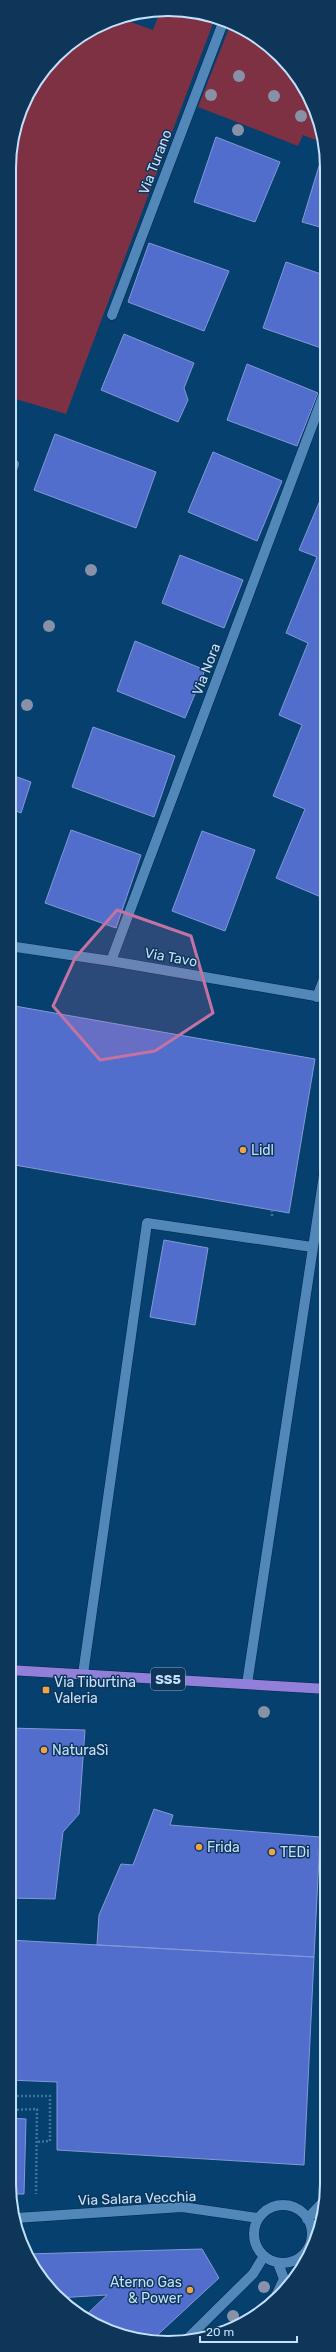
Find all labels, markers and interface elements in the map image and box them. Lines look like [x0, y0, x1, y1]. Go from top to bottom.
street label: Via Turano [135, 127, 176, 197]
street label: Via Nora [189, 641, 224, 698]
street label: Via Tavo [143, 944, 199, 970]
place label: Lidl [251, 1142, 274, 1159]
marker: Lidl [238, 1145, 248, 1155]
road number: SS5 [151, 1668, 185, 1690]
place label: Via Tiburtina Valeria [54, 1674, 136, 1707]
marker: Via Tiburtina Valeria [41, 1685, 51, 1695]
place label: NaturaSì [52, 1742, 108, 1759]
marker: NaturaSì [39, 1745, 49, 1755]
place label: Frida [207, 1839, 240, 1856]
marker: Frida [194, 1842, 204, 1852]
place label: TEDi [280, 1844, 310, 1861]
marker: TEDi [267, 1847, 277, 1857]
street label: Via Salara Vecchia [77, 2188, 197, 2209]
place label: Aterno Gas & Power [110, 2274, 183, 2307]
marker: Aterno Gas & Power [185, 2285, 195, 2295]
scale bar [200, 2318, 297, 2344]
text: 20 m [206, 2325, 234, 2339]

